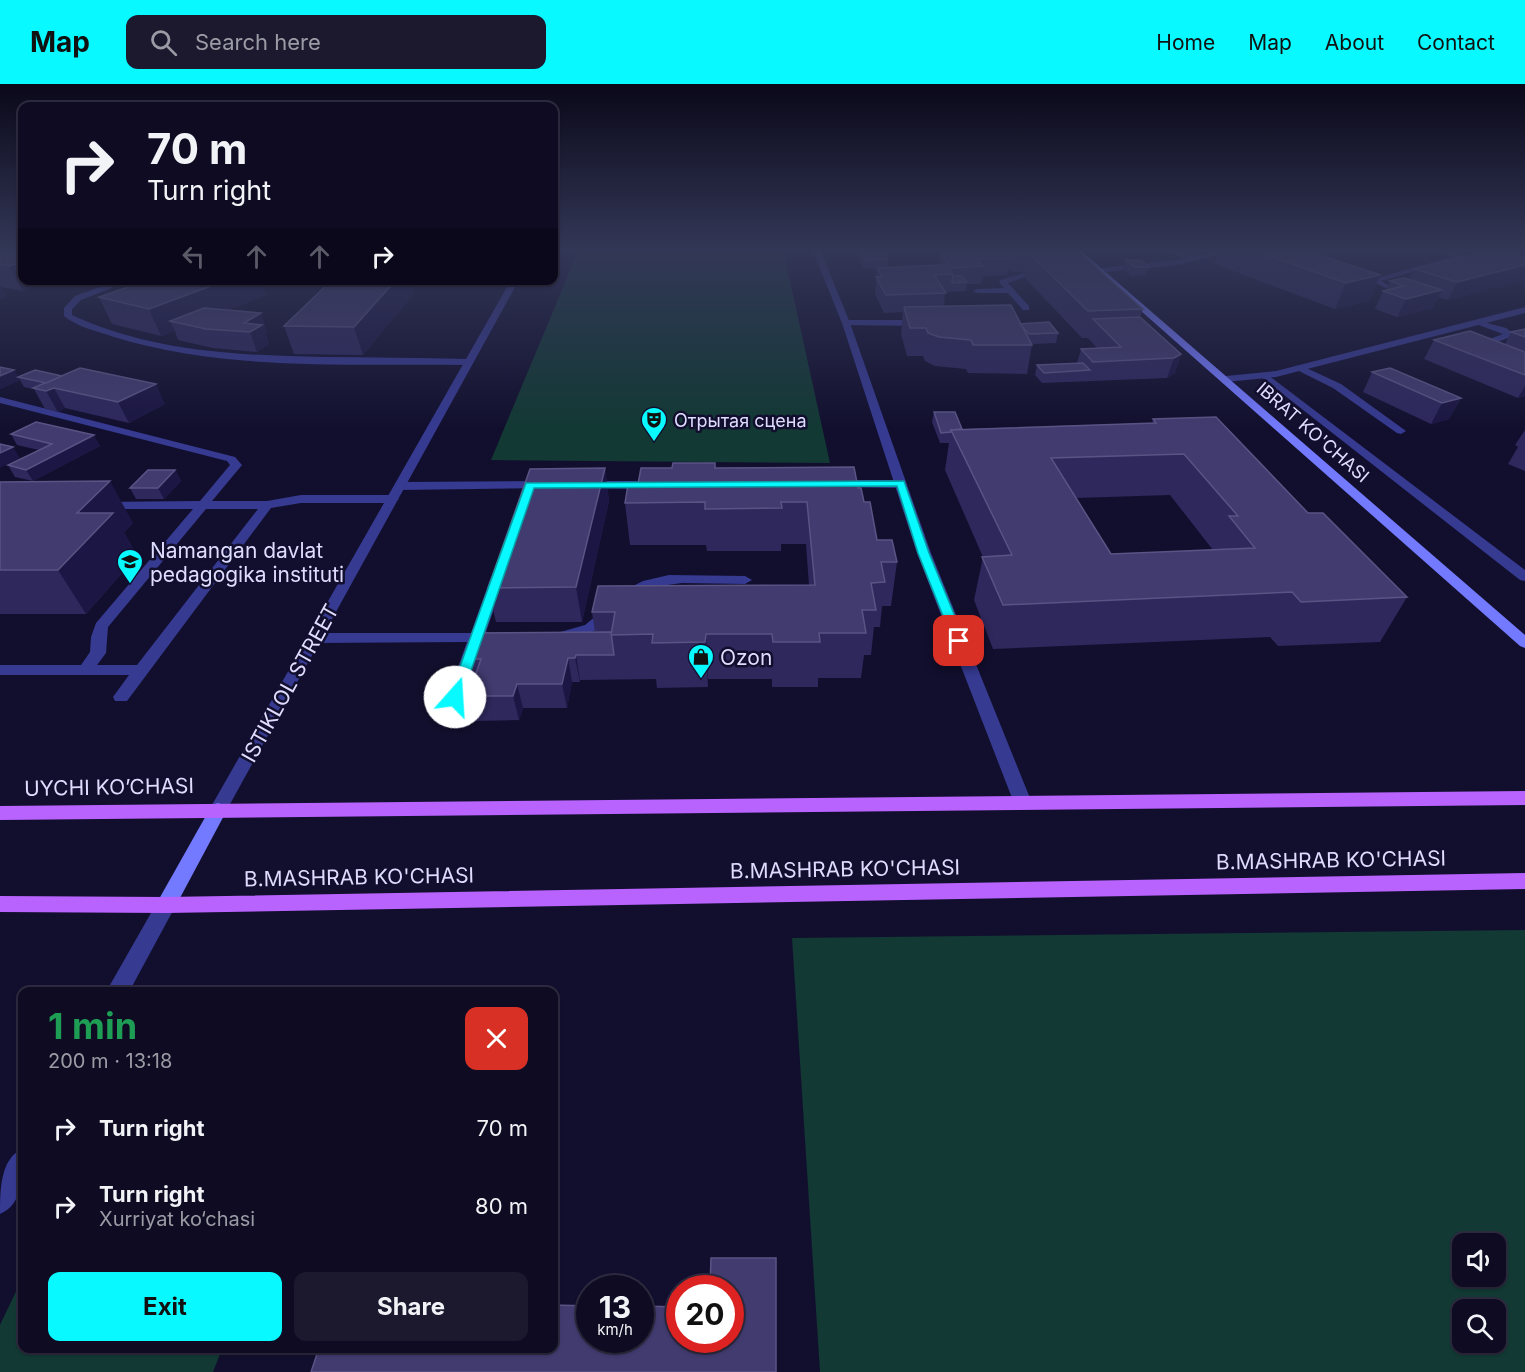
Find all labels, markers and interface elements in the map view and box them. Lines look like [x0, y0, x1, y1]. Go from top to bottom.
search box [126, 15, 546, 69]
text: Map [30, 25, 90, 59]
icon: search [147, 26, 180, 59]
text: Search here [195, 29, 321, 55]
text: Home [1156, 30, 1215, 55]
text: Map [1248, 30, 1292, 55]
text: About [1325, 30, 1384, 55]
text: Contact [1417, 30, 1495, 55]
text: 70 m [147, 123, 247, 174]
icon: right [48, 126, 126, 204]
text: Turn right [147, 174, 271, 207]
icon: left [177, 240, 210, 273]
icon: ahead [240, 240, 273, 273]
icon: ahead [303, 240, 336, 273]
icon: right [366, 240, 399, 273]
street label: IBRAT KO'CHASI [1253, 378, 1373, 486]
theatre icon: Отрытая сцена [639, 405, 669, 443]
place label: Отрытая сцена [674, 410, 807, 431]
place label: Namangan davlat pedagogika instituti [150, 538, 344, 587]
school or university icon: Namangan davlat pedagogika instituti [115, 547, 145, 585]
street label: ISTIKLOL STREET [236, 600, 344, 766]
pin [933, 615, 984, 666]
icon: arrive [942, 624, 975, 657]
shop icon: Ozon [686, 642, 716, 680]
place label: Ozon [720, 645, 772, 670]
position arrow [423, 665, 487, 729]
street label: UYCHI KO’CHASI [24, 773, 194, 801]
street label: B.MASHRAB KO'CHASI [1216, 845, 1446, 875]
street label: B.MASHRAB KO'CHASI [730, 854, 960, 884]
street label: B.MASHRAB KO'CHASI [244, 862, 474, 892]
text: 1 min [48, 1004, 137, 1048]
button: close [465, 1007, 528, 1070]
text: 200 m · 13:18 [48, 1049, 172, 1073]
icon: right [48, 1112, 81, 1145]
text: Turn right [99, 1115, 205, 1141]
text: 70 m [477, 1115, 528, 1141]
text: Turn right [99, 1181, 205, 1207]
icon: right [48, 1190, 81, 1223]
text: 80 m [475, 1193, 528, 1219]
text: Xurriyat ko‘chasi [99, 1207, 255, 1231]
map controls [1452, 1233, 1506, 1353]
button: sound [1452, 1233, 1506, 1287]
button: Exit [48, 1272, 282, 1341]
button: Share [294, 1272, 528, 1341]
speed limit sign: 20 [666, 1275, 744, 1353]
text: 13 [599, 1289, 631, 1325]
button: search [1452, 1299, 1506, 1353]
text: km/h [597, 1320, 633, 1339]

